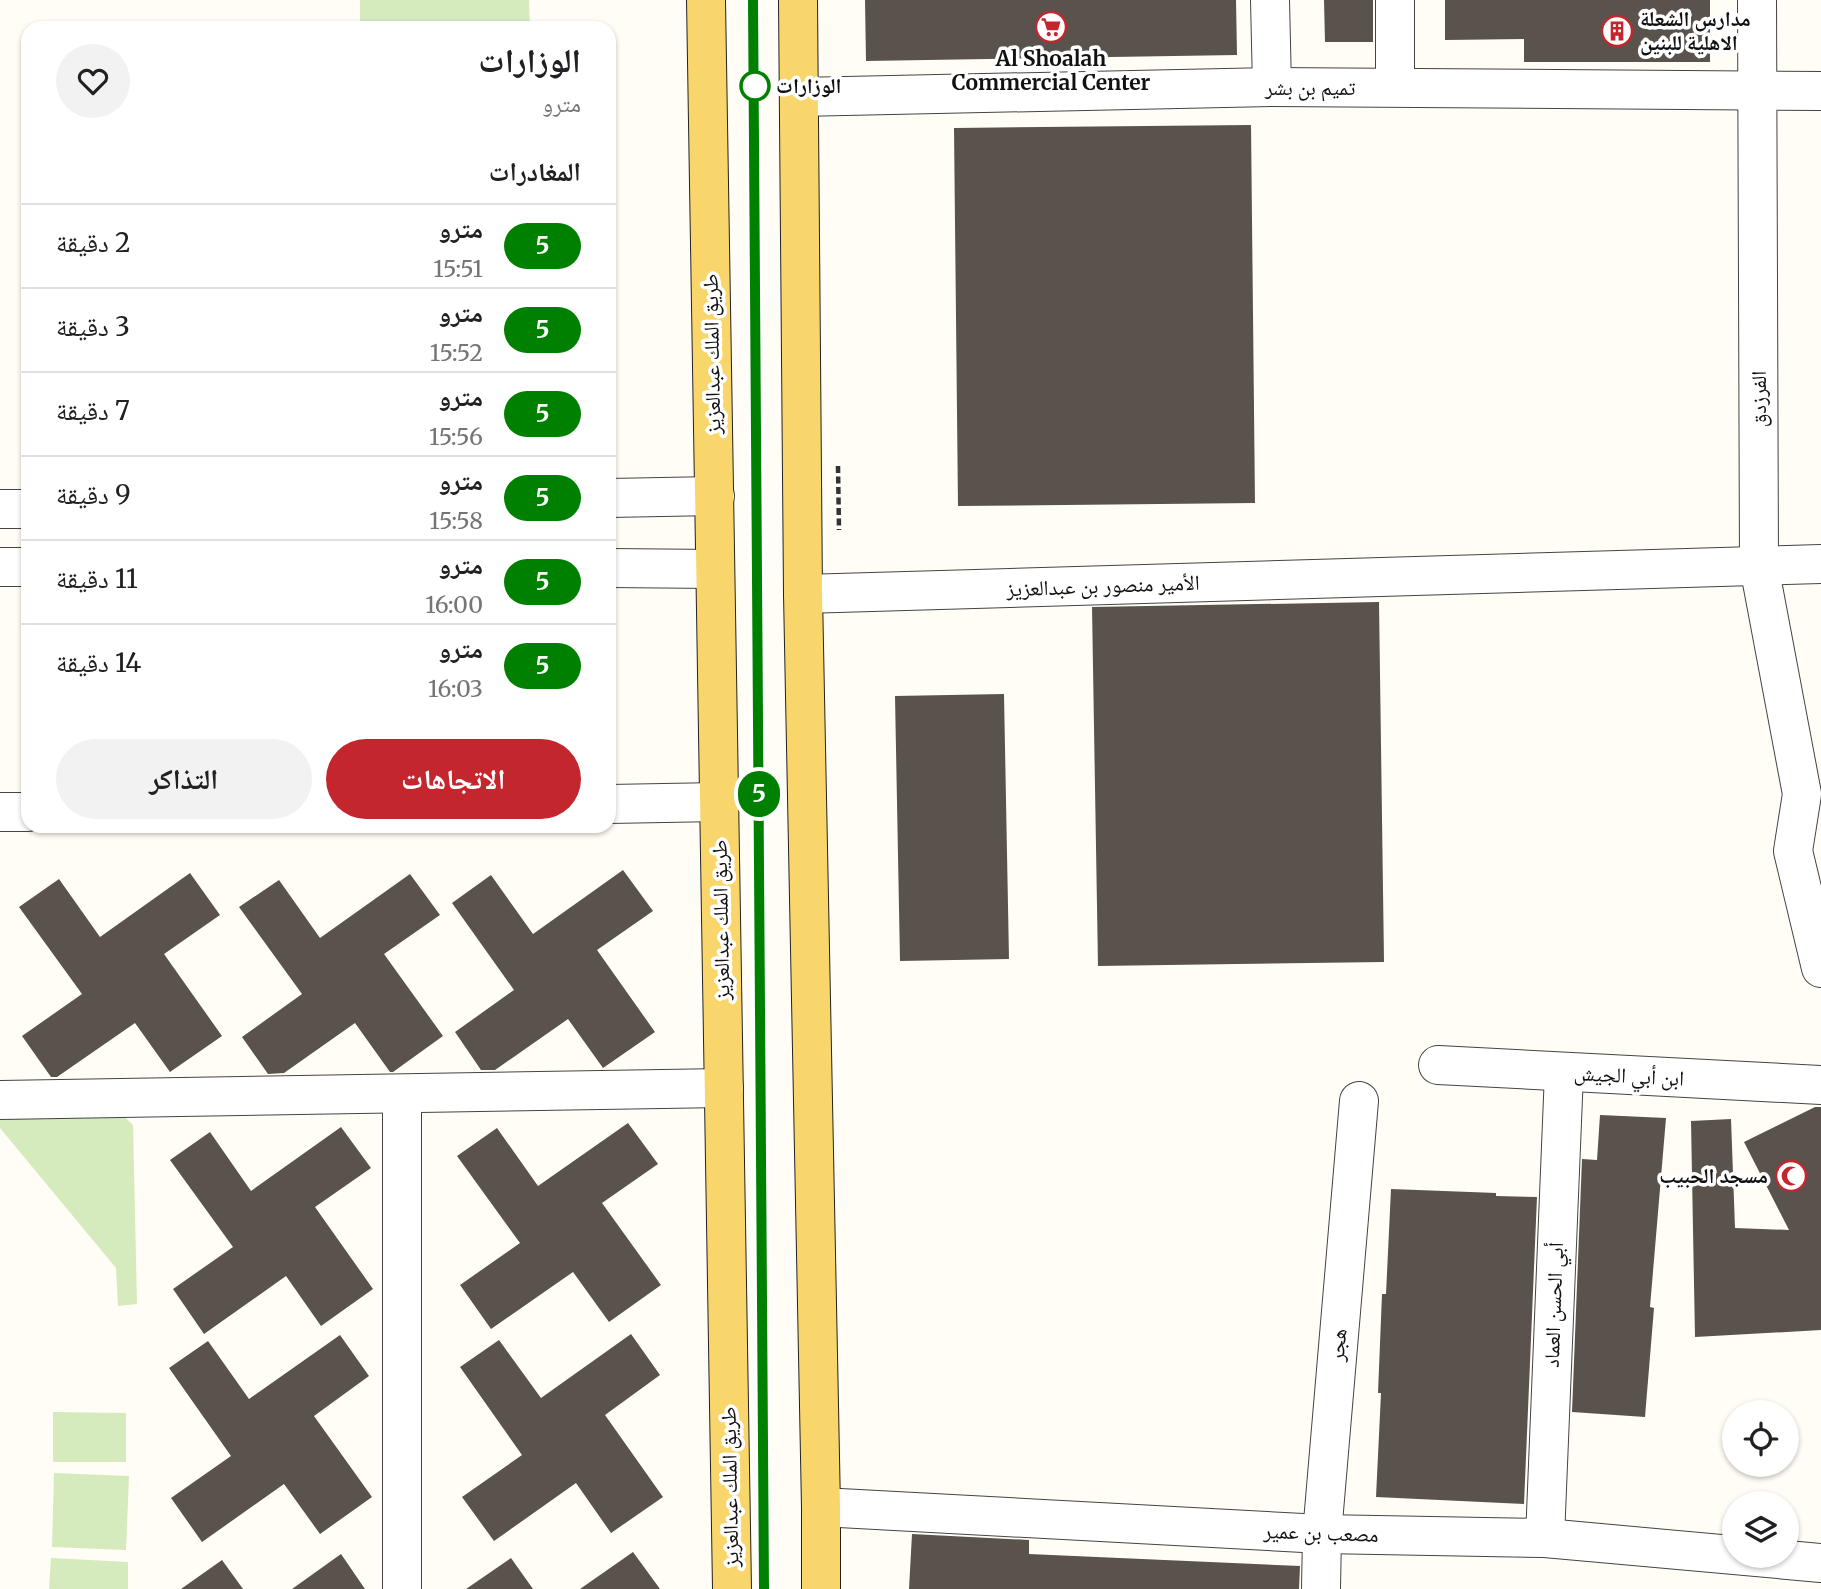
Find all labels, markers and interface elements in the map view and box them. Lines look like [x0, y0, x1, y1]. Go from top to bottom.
place label: مدارس الشعلة الاهلية للبنين [1640, 5, 1751, 56]
supermarket icon: Al Shoalah Commercial Center [1034, 10, 1068, 44]
building icon: مدارس الشعلة الاهلية للبنين [1600, 14, 1634, 48]
text: الوزارات [478, 40, 581, 81]
button: heart [56, 44, 130, 118]
place label: Al Shoalah Commercial Center [952, 45, 1150, 96]
marker: الوزارات [740, 71, 770, 101]
place label: الوزارات [776, 72, 841, 99]
street label: تميم بن بشر [1264, 74, 1355, 102]
text: مترو [542, 89, 581, 118]
text: المغادرات [489, 155, 581, 188]
text: مترو [438, 212, 483, 245]
text: 2 دقيقة [56, 226, 131, 259]
text: 5 [535, 230, 550, 261]
text: 15:51 [433, 254, 483, 283]
street label: طريق الملك عبدالعزيز [697, 273, 726, 436]
text: مترو [438, 296, 483, 329]
text: 3 دقيقة [56, 310, 130, 343]
text: 5 [535, 314, 550, 345]
text: 15:52 [430, 338, 483, 367]
street label: الفرزدق [1745, 371, 1772, 427]
text: مترو [438, 380, 483, 413]
text: 7 دقيقة [56, 394, 130, 427]
text: 5 [535, 398, 550, 429]
text: 15:56 [429, 422, 483, 451]
text: مترو [438, 464, 483, 497]
text: 9 دقيقة [56, 478, 131, 511]
text: 5 [535, 482, 550, 513]
text: 15:58 [429, 506, 483, 535]
text: مترو [438, 548, 483, 581]
text: 11 دقيقة [56, 562, 138, 595]
text: 5 [535, 566, 550, 597]
street label: الأمير منصور بن عبدالعزيز [1005, 569, 1200, 602]
text: 16:00 [425, 590, 483, 619]
text: مترو [438, 632, 483, 665]
text: 14 دقيقة [56, 646, 141, 679]
text: 5 [535, 650, 550, 681]
text: 16:03 [428, 674, 483, 703]
button: التذاكر [56, 739, 312, 819]
button: الاتجاهات [326, 739, 581, 819]
line badge: 5 [736, 771, 782, 817]
text: 5 [752, 778, 766, 809]
street label: طريق الملك عبدالعزيز [706, 839, 735, 1002]
street label: ابن أبي الجيش [1573, 1059, 1685, 1095]
mosque icon: مسجد الحبيب [1774, 1159, 1808, 1193]
place label: مسجد الحبيب [1659, 1162, 1768, 1189]
street label: أبي الحسن العماد [1538, 1242, 1573, 1368]
street label: هجر [1323, 1327, 1352, 1364]
map controls [1722, 1400, 1799, 1568]
button: locate [1722, 1400, 1799, 1477]
street label: طريق الملك عبدالعزيز [715, 1406, 744, 1569]
button: layers [1722, 1491, 1799, 1568]
street label: مصعب بن عمير [1262, 1517, 1379, 1548]

